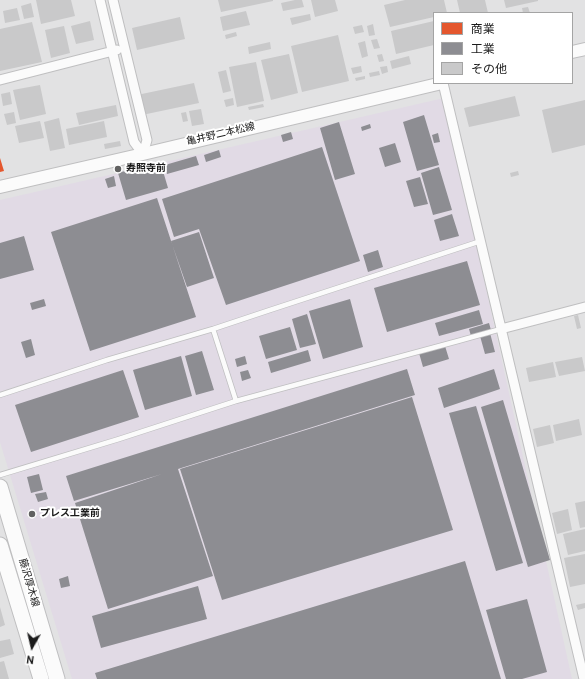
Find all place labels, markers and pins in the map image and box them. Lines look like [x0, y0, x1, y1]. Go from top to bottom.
place label: 寿照寺前 [126, 163, 166, 175]
marker: 寿照寺前 [113, 164, 123, 174]
place label: プレス工業前 [40, 508, 100, 520]
marker: プレス工業前 [27, 509, 37, 519]

